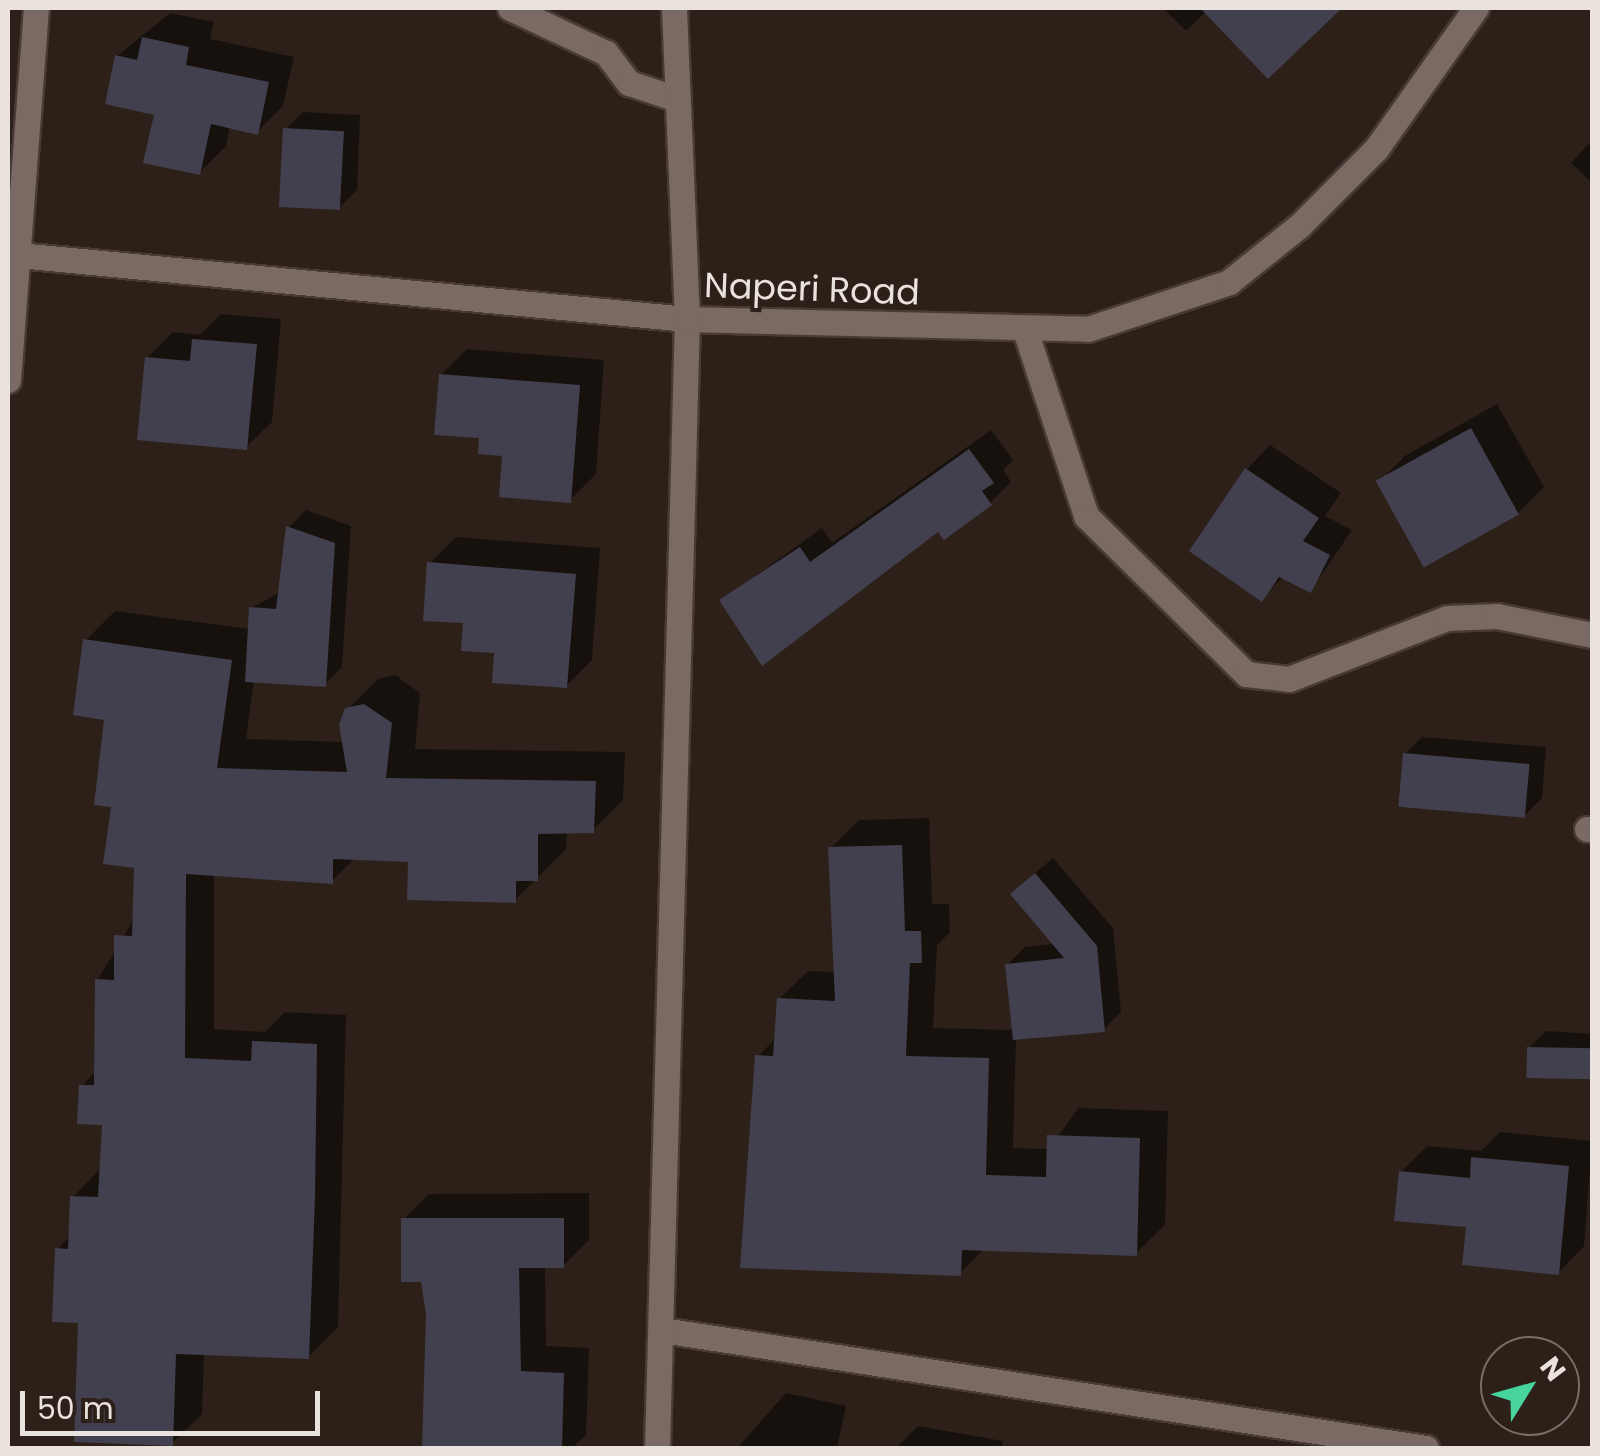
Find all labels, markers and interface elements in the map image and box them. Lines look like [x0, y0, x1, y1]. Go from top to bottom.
street label: Naperi Road [704, 264, 920, 314]
north arrow [1480, 1336, 1580, 1436]
text: N [1531, 1349, 1575, 1389]
scale bar [25, 1371, 325, 1433]
text: 50 m [37, 1387, 114, 1430]

